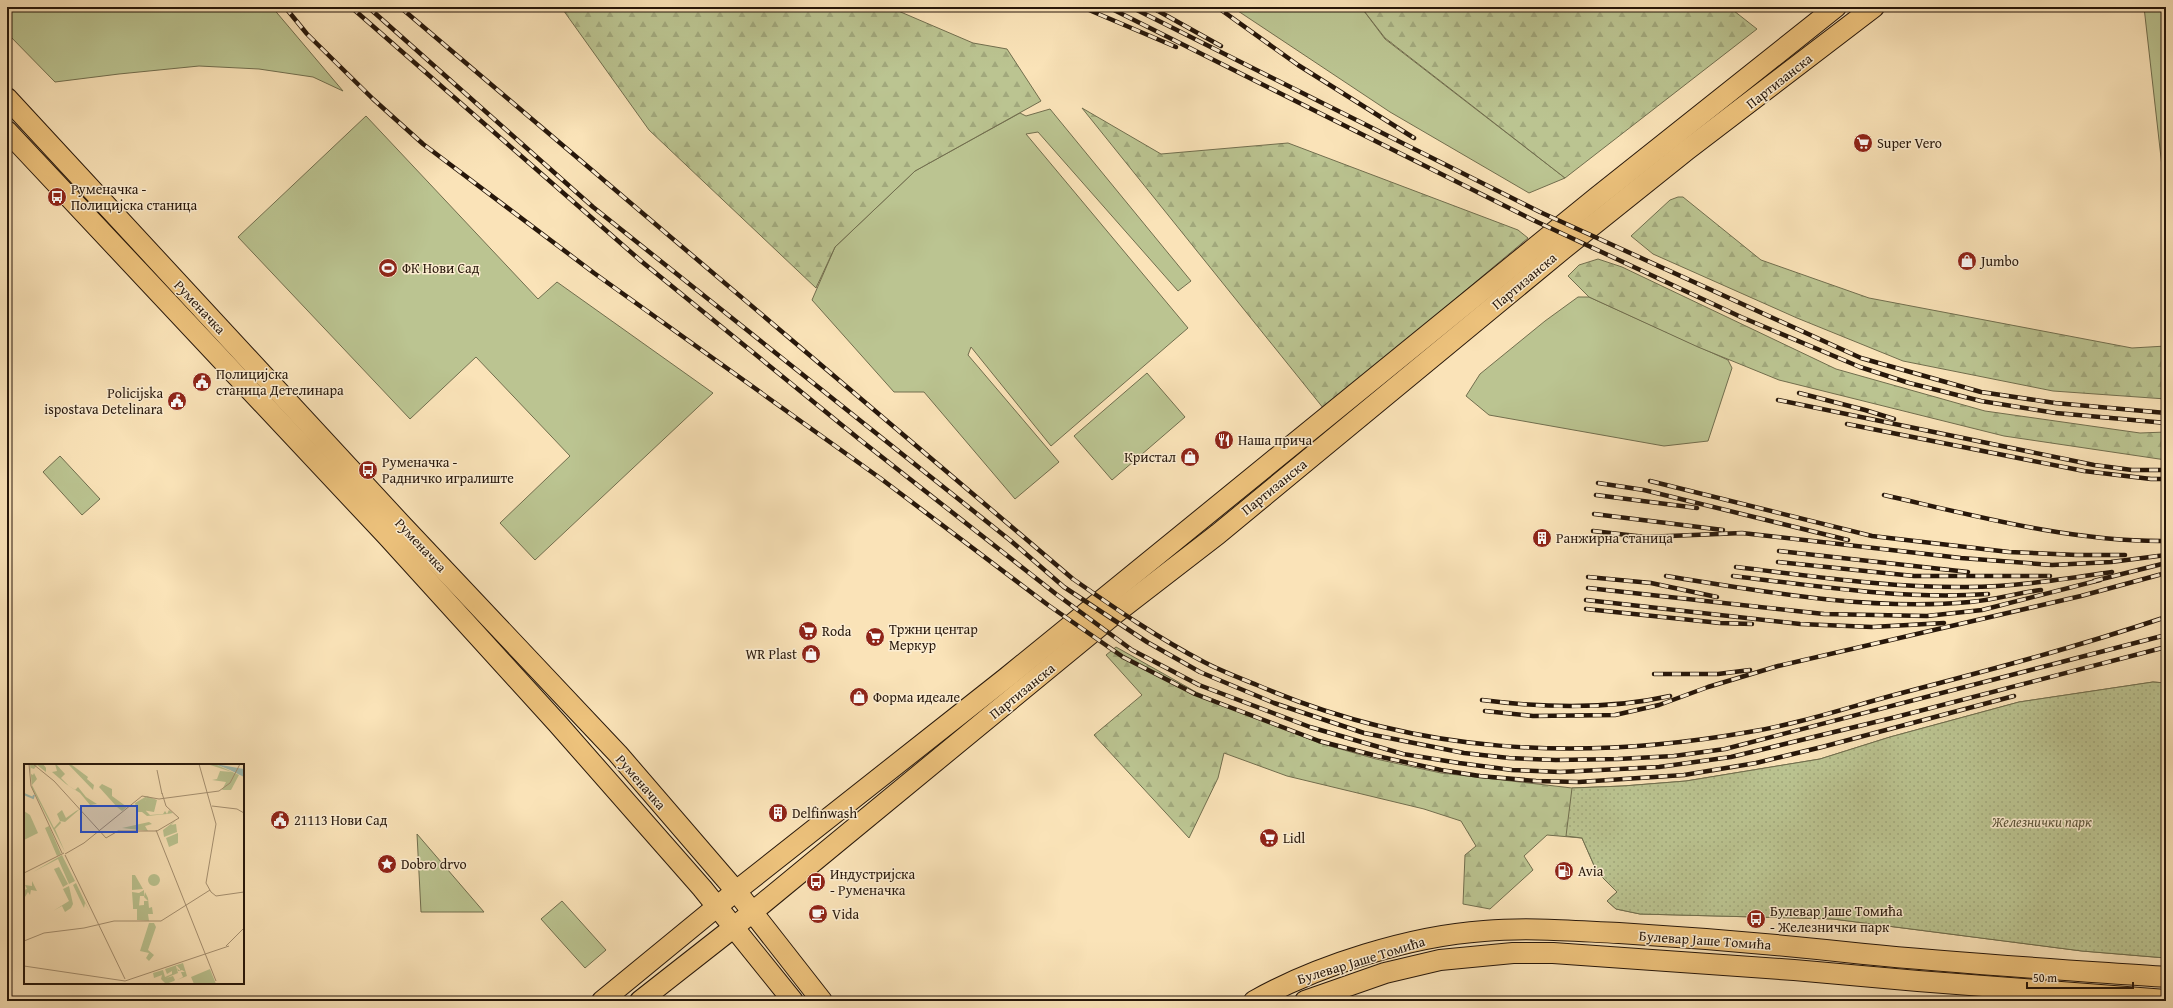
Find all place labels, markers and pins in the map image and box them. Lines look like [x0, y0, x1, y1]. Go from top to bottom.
supermarket icon: Super Vero [1852, 132, 1874, 154]
place label: Super Vero [1877, 133, 1942, 153]
place label: Руменачка - Полицијска станица [71, 179, 198, 215]
bus stop icon: Руменачка - Полицијска станица [46, 186, 68, 208]
shop icon: Jumbo [1956, 250, 1978, 272]
place label: Jumbo [1979, 251, 2019, 271]
sports icon: ФК Нови Сад [377, 257, 399, 279]
place label: ФК Нови Сад [402, 258, 480, 278]
place label: Полицијска станица Детелинара [216, 364, 344, 400]
public building icon: Полицијска станица Детелинара [191, 371, 213, 393]
place label: Policijska ispostava Detelinara [44, 383, 163, 419]
public building icon: Policijska ispostava Detelinara [166, 390, 188, 412]
restaurant icon: Наша прича [1213, 429, 1235, 451]
place label: Наша прича [1238, 430, 1313, 450]
shop icon: Кристал [1179, 446, 1201, 468]
place label: Кристал [1124, 447, 1176, 467]
place label: Руменачка - Радничко игралиште [382, 452, 514, 488]
bus stop icon: Руменачка - Радничко игралиште [357, 459, 379, 481]
building icon: Ранжирна станица [1531, 527, 1553, 549]
place label: Ранжирна станица [1556, 528, 1673, 548]
place label: Тржни центар Меркур [889, 619, 978, 655]
supermarket icon: Roda [797, 620, 819, 642]
place label: Roda [822, 621, 852, 641]
supermarket icon: Тржни центар Меркур [864, 626, 886, 648]
shop icon: WR Plast [800, 643, 822, 665]
place label: WR Plast [745, 644, 797, 664]
shop icon: Форма идеале [848, 686, 870, 708]
place label: Форма идеале [873, 687, 960, 707]
building icon: Delfinwash [767, 802, 789, 824]
place label: Delfinwash [792, 803, 857, 823]
public building icon: 21113 Нови Сад [269, 809, 291, 831]
place label: 21113 Нови Сад [294, 810, 388, 830]
supermarket icon: Lidl [1258, 827, 1280, 849]
place label: Lidl [1283, 828, 1305, 848]
place icon: Dobro drvo [376, 853, 398, 875]
place label: Dobro drvo [401, 854, 467, 874]
fuel station icon: Avia [1553, 860, 1575, 882]
place label: Avia [1578, 861, 1604, 881]
place label: Индустријска - Руменачка [830, 864, 915, 900]
bus stop icon: Индустријска - Руменачка [805, 871, 827, 893]
place label: Булевар Јаше Томића - Железнички парк [1770, 901, 1903, 937]
cafe icon: Vida [807, 903, 829, 925]
place label: Vida [832, 904, 860, 924]
bus stop icon: Булевар Јаше Томића - Железнички парк [1745, 908, 1767, 930]

